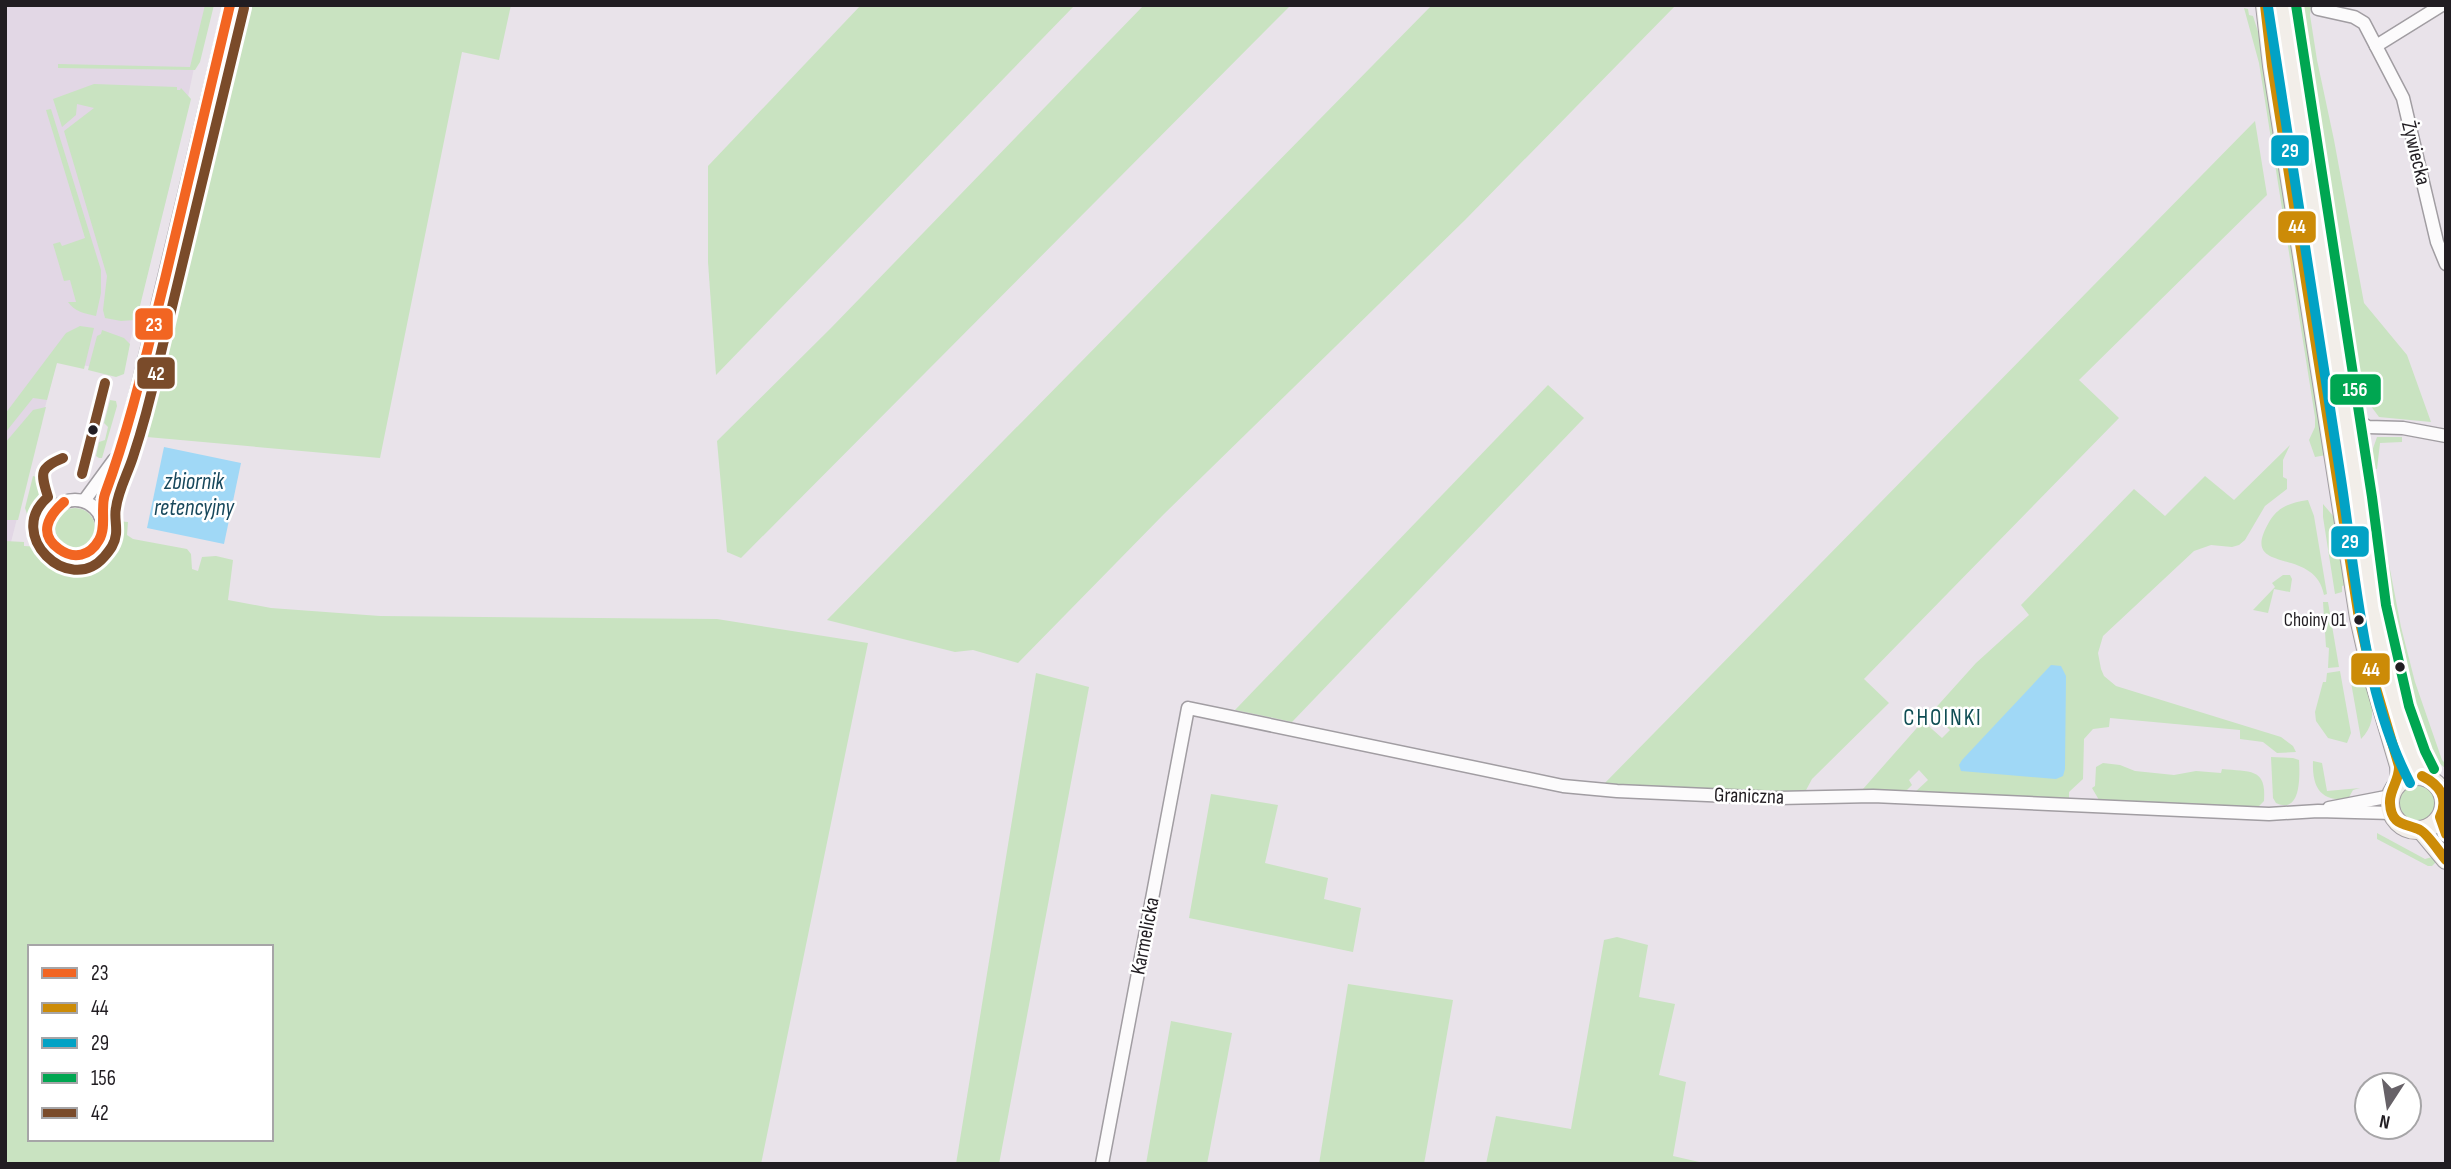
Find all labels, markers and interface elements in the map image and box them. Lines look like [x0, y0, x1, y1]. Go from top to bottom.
street label: Żywiecka [2396, 118, 2436, 188]
line badge: 29 [2270, 134, 2310, 167]
text: 29 [2281, 140, 2299, 163]
line badge: 44 [2277, 210, 2317, 244]
text: 44 [2288, 216, 2306, 239]
line badge: 23 [134, 307, 174, 341]
text: 23 [146, 314, 162, 337]
line badge: 42 [136, 356, 176, 390]
text: 42 [147, 363, 165, 386]
line badge: 156 [2329, 373, 2382, 406]
text: 156 [2343, 379, 2367, 402]
unlabelled marker [86, 423, 100, 437]
water label: zbiornik retencyjny [154, 468, 235, 522]
line badge: 29 [2330, 525, 2370, 558]
text: 29 [2341, 531, 2359, 554]
place label: Choiny 01 [2284, 609, 2346, 632]
marker: Choiny 01 [2352, 613, 2366, 627]
line badge: 44 [2350, 652, 2391, 686]
text: 44 [2362, 659, 2380, 682]
unlabelled marker [2393, 660, 2407, 674]
district label: CHOINKI [1903, 704, 1983, 732]
street label: Graniczna [1714, 782, 1784, 810]
street label: Karmelicka [1125, 895, 1165, 977]
legend [28, 945, 273, 1141]
text: 23 [91, 961, 109, 986]
text: 44 [91, 996, 109, 1021]
text: 29 [91, 1031, 109, 1056]
text: 156 [91, 1066, 116, 1091]
north arrow [2353, 1071, 2423, 1141]
text: 42 [91, 1101, 109, 1126]
text: N [2377, 1109, 2392, 1133]

